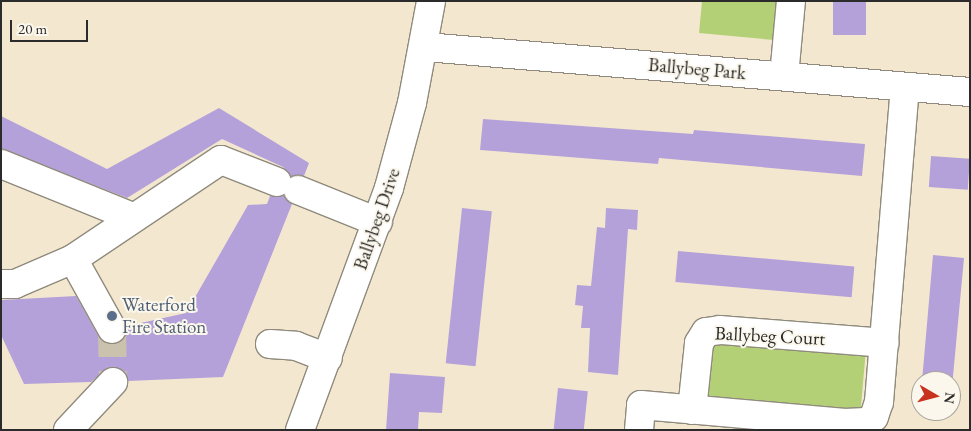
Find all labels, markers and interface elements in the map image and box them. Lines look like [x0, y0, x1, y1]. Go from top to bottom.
scale bar [12, 10, 90, 42]
text: 20 m [18, 19, 47, 38]
street label: Ballybeg Park [647, 53, 747, 85]
street label: Ballybeg Drive [349, 165, 405, 273]
place label: Waterford Fire Station [122, 294, 206, 338]
marker: Waterford Fire Station [106, 310, 118, 322]
street label: Ballybeg Court [714, 322, 826, 350]
north arrow [911, 371, 961, 421]
text: N [940, 391, 960, 405]

